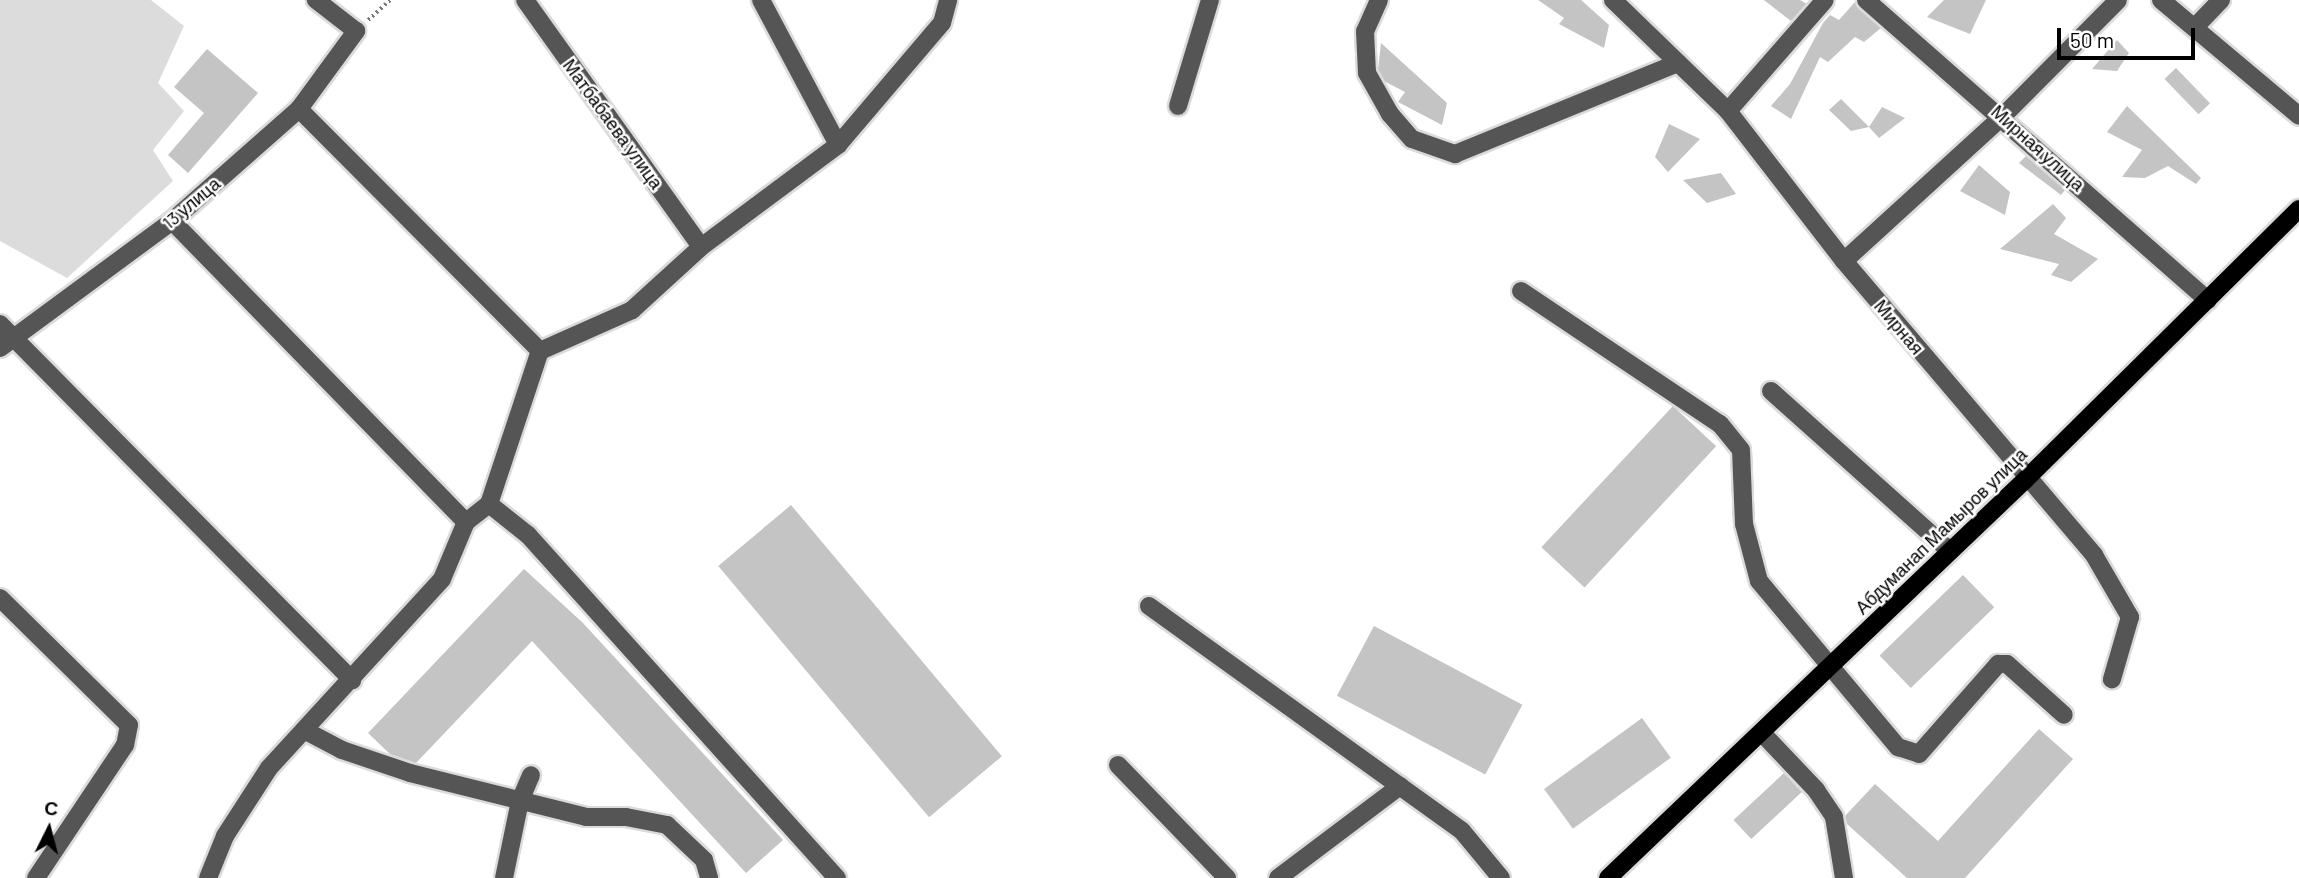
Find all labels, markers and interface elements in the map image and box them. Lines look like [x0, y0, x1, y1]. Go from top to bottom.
scale bar [2061, 14, 2199, 58]
text: 50 m [2070, 27, 2114, 52]
street label: Матбабаева улица [559, 55, 667, 193]
street label: Мирная улица [1987, 101, 2089, 195]
street label: 13 улица [158, 173, 224, 233]
street label: Мирная [1870, 295, 1928, 359]
street label: Абдуманап Мамыров улица [1851, 443, 2031, 619]
north arrow [14, 794, 84, 864]
text: С [43, 795, 59, 820]

